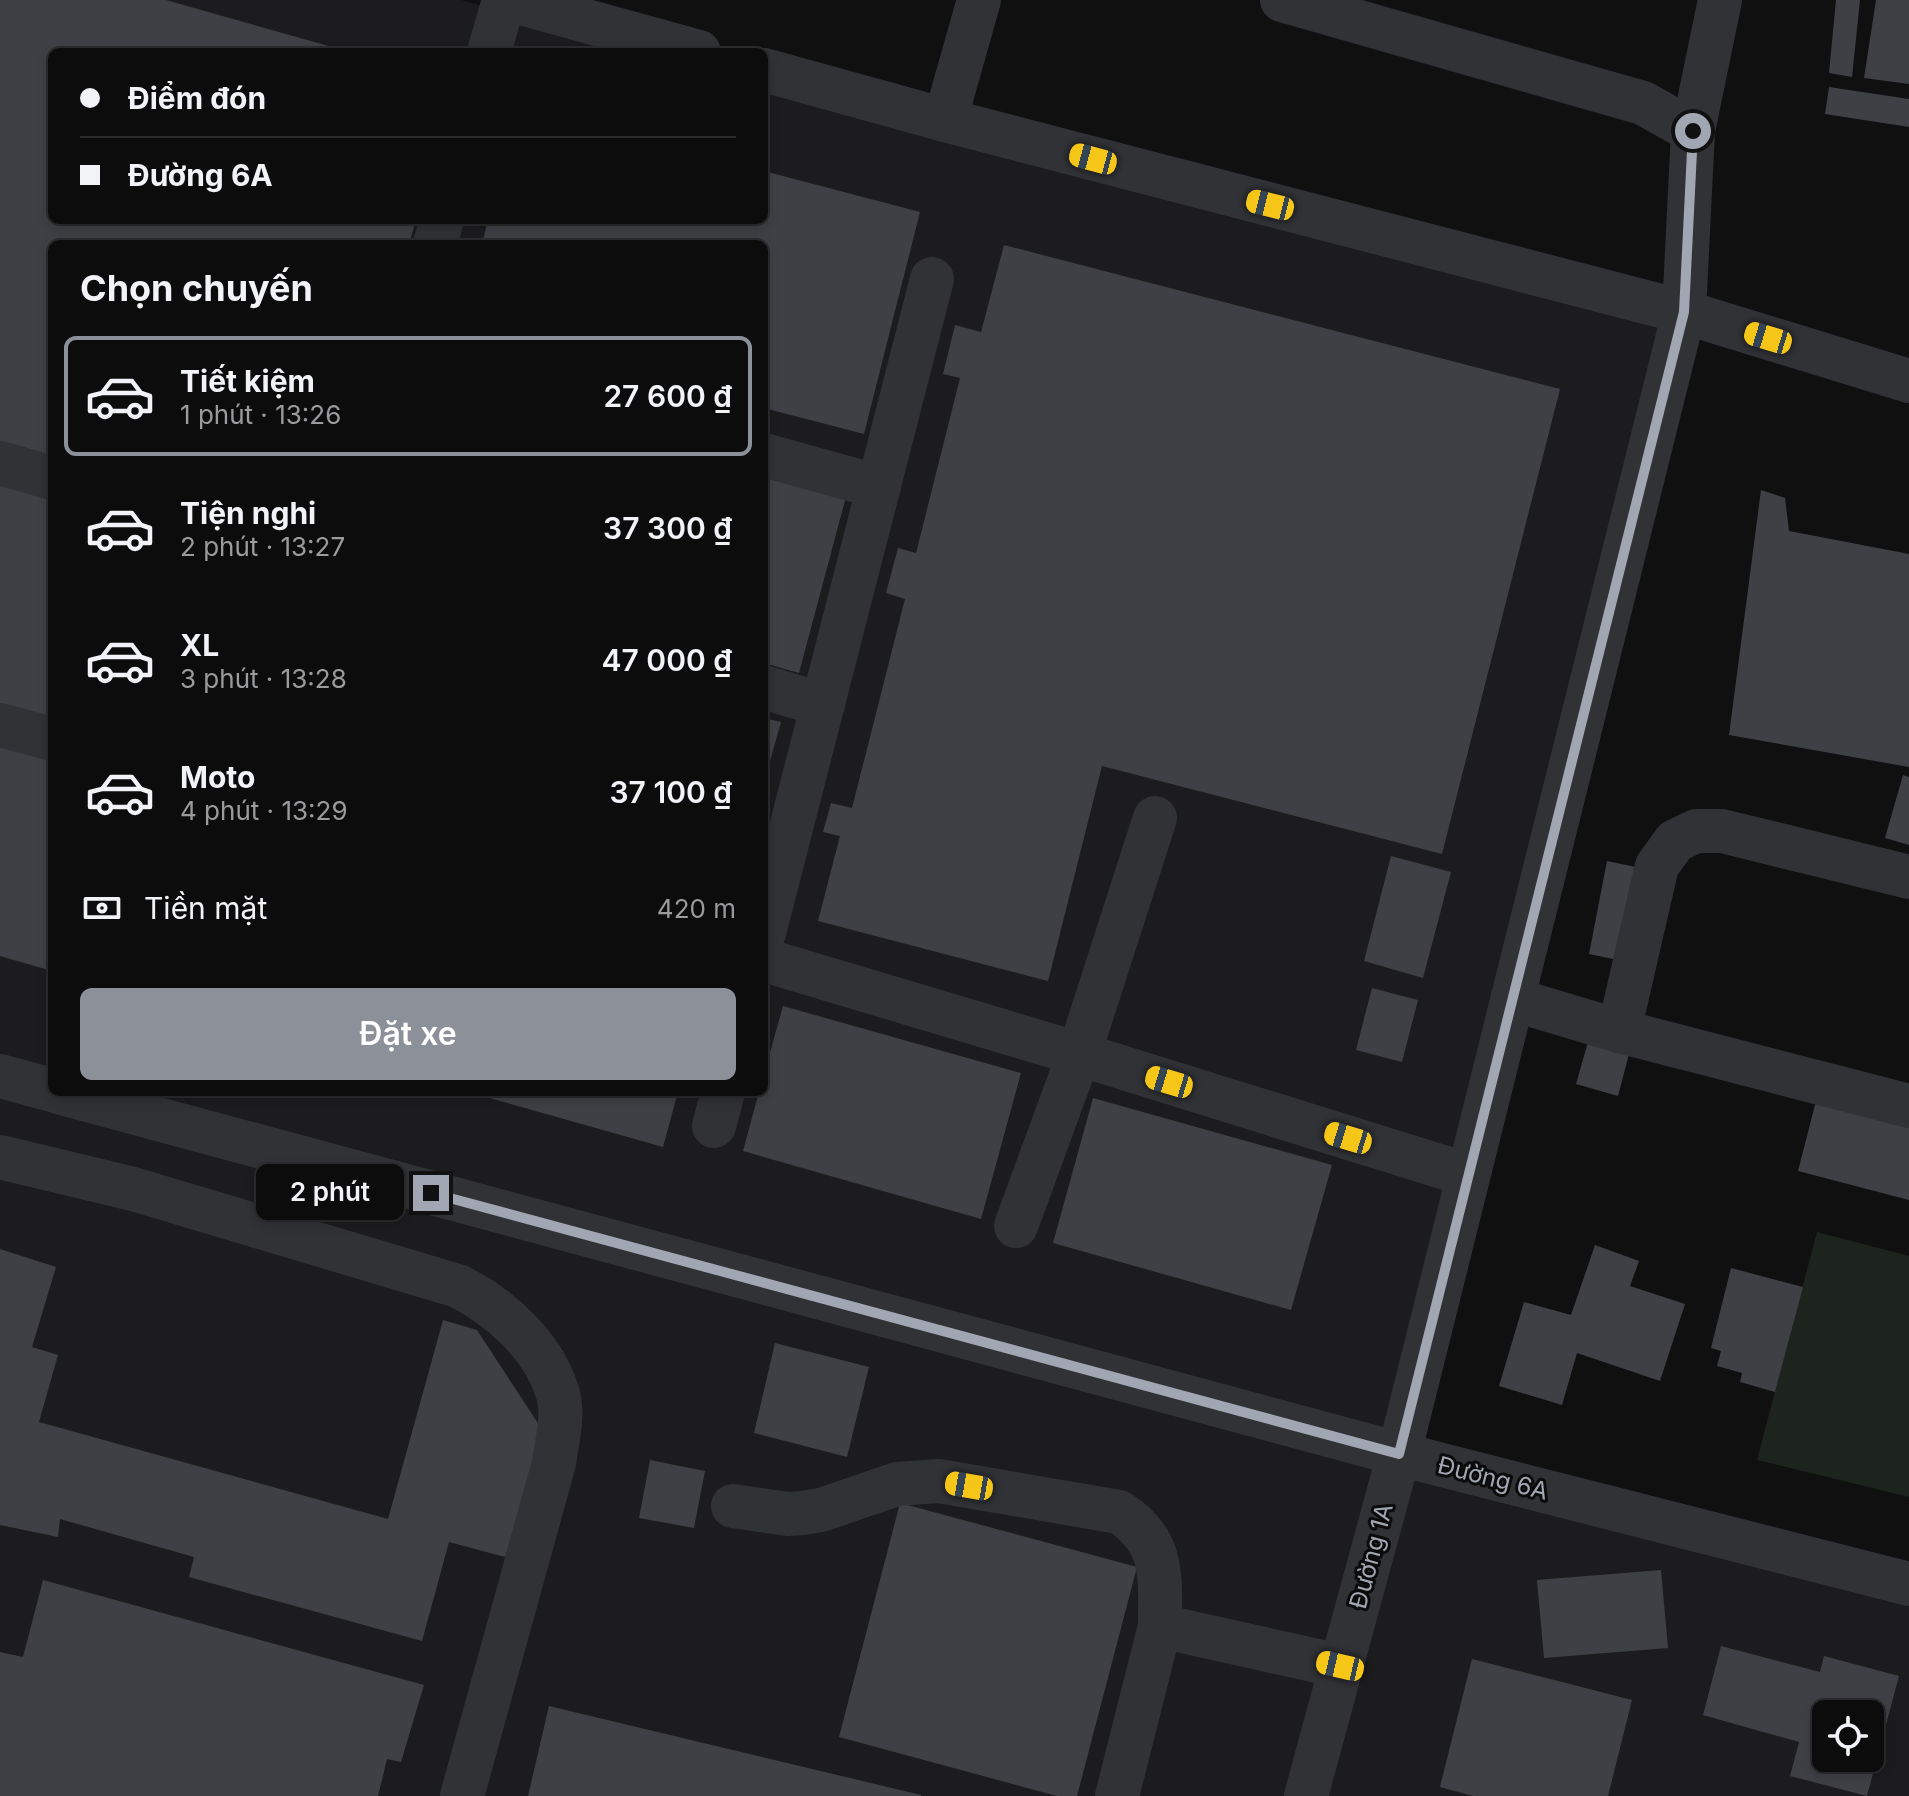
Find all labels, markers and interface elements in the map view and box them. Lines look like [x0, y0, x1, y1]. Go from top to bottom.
text: Điểm đón [128, 80, 266, 116]
route start [1675, 113, 1711, 149]
car [1067, 141, 1119, 177]
text: Đường 6A [128, 157, 273, 193]
car [1244, 188, 1296, 222]
text: Chọn chuyến [80, 266, 313, 310]
car [1742, 320, 1794, 356]
icon: car [84, 360, 156, 432]
text: Tiết kiệm [180, 363, 315, 399]
text: 27 600 ₫ [603, 378, 732, 414]
text: 1 phút · 13:26 [180, 399, 341, 430]
icon: car [84, 492, 156, 564]
text: Tiện nghi [180, 495, 316, 531]
text: 37 300 ₫ [603, 510, 732, 546]
text: 2 phút · 13:27 [180, 531, 345, 562]
icon: car [84, 624, 156, 696]
text: XL [180, 627, 219, 663]
text: 47 000 ₫ [602, 642, 732, 678]
text: 3 phút · 13:28 [180, 663, 347, 694]
icon: car [84, 756, 156, 828]
text: Moto [180, 759, 255, 795]
text: 37 100 ₫ [610, 774, 732, 810]
text: 4 phút · 13:29 [180, 795, 348, 826]
icon: cash [80, 886, 124, 930]
text: Tiền mặt [144, 890, 267, 926]
text: 420 m [657, 893, 736, 924]
button: Đặt xe [80, 988, 736, 1080]
car [1143, 1064, 1195, 1100]
car [1322, 1120, 1374, 1156]
callout: 2 phút [255, 1165, 403, 1221]
route end [413, 1175, 449, 1211]
text: 2 phút [290, 1176, 370, 1207]
street label: Đường 6A [1435, 1450, 1551, 1506]
car [943, 1470, 995, 1502]
street label: Đường 1A [1343, 1500, 1399, 1612]
car [1314, 1649, 1366, 1683]
map controls [1812, 1700, 1884, 1772]
button: locate [1812, 1700, 1884, 1772]

